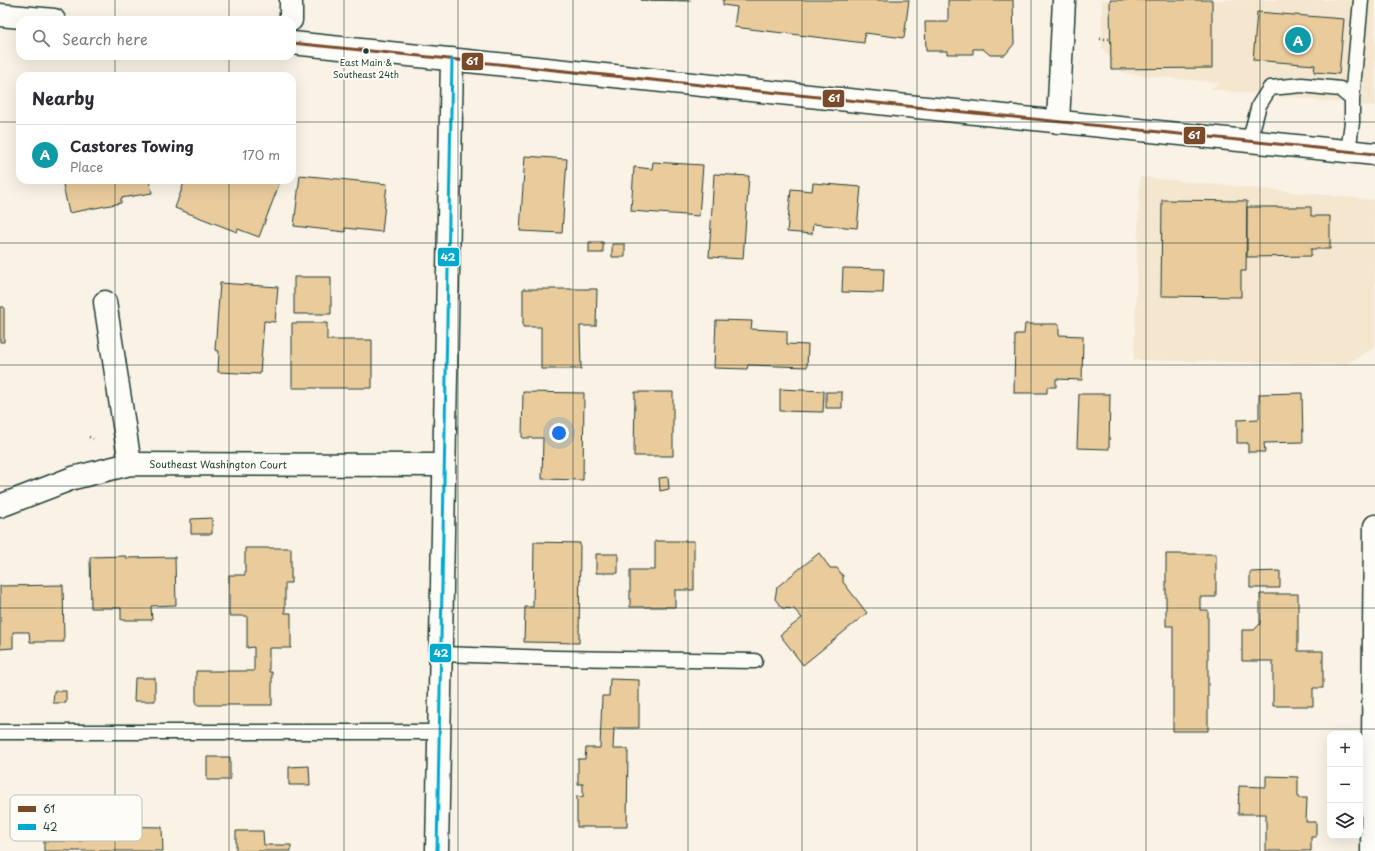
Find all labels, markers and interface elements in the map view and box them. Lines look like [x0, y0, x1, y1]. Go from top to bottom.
search box [16, 16, 296, 60]
pin: A [1285, 25, 1311, 55]
icon: search [30, 27, 52, 49]
text: Search here [62, 27, 148, 50]
marker: East Main & Southeast 24th [361, 46, 371, 56]
line badge: 61 [461, 52, 484, 71]
text: 61 [466, 52, 478, 69]
place label: East Main & Southeast 24th [333, 55, 399, 81]
text: Nearby [32, 85, 94, 111]
line badge: 61 [822, 89, 845, 108]
text: 61 [828, 89, 840, 106]
line badge: 61 [1183, 126, 1206, 145]
text: 61 [1188, 126, 1200, 143]
text: Castores Towing [70, 134, 194, 157]
text: A [40, 145, 50, 164]
text: 170 m [242, 145, 280, 164]
text: Place [70, 157, 103, 176]
line badge: 42 [437, 247, 460, 267]
text: 42 [441, 248, 456, 265]
your location [549, 423, 569, 443]
street label: Southeast Washington Court [149, 456, 287, 472]
line badge: 42 [429, 643, 452, 663]
text: 42 [434, 644, 449, 661]
map controls [1327, 731, 1363, 839]
button: + [1327, 731, 1363, 767]
button: − [1327, 767, 1363, 803]
legend [10, 795, 142, 841]
text: 61 [43, 800, 55, 817]
button: layers [1327, 803, 1363, 839]
text: 42 [43, 818, 58, 835]

